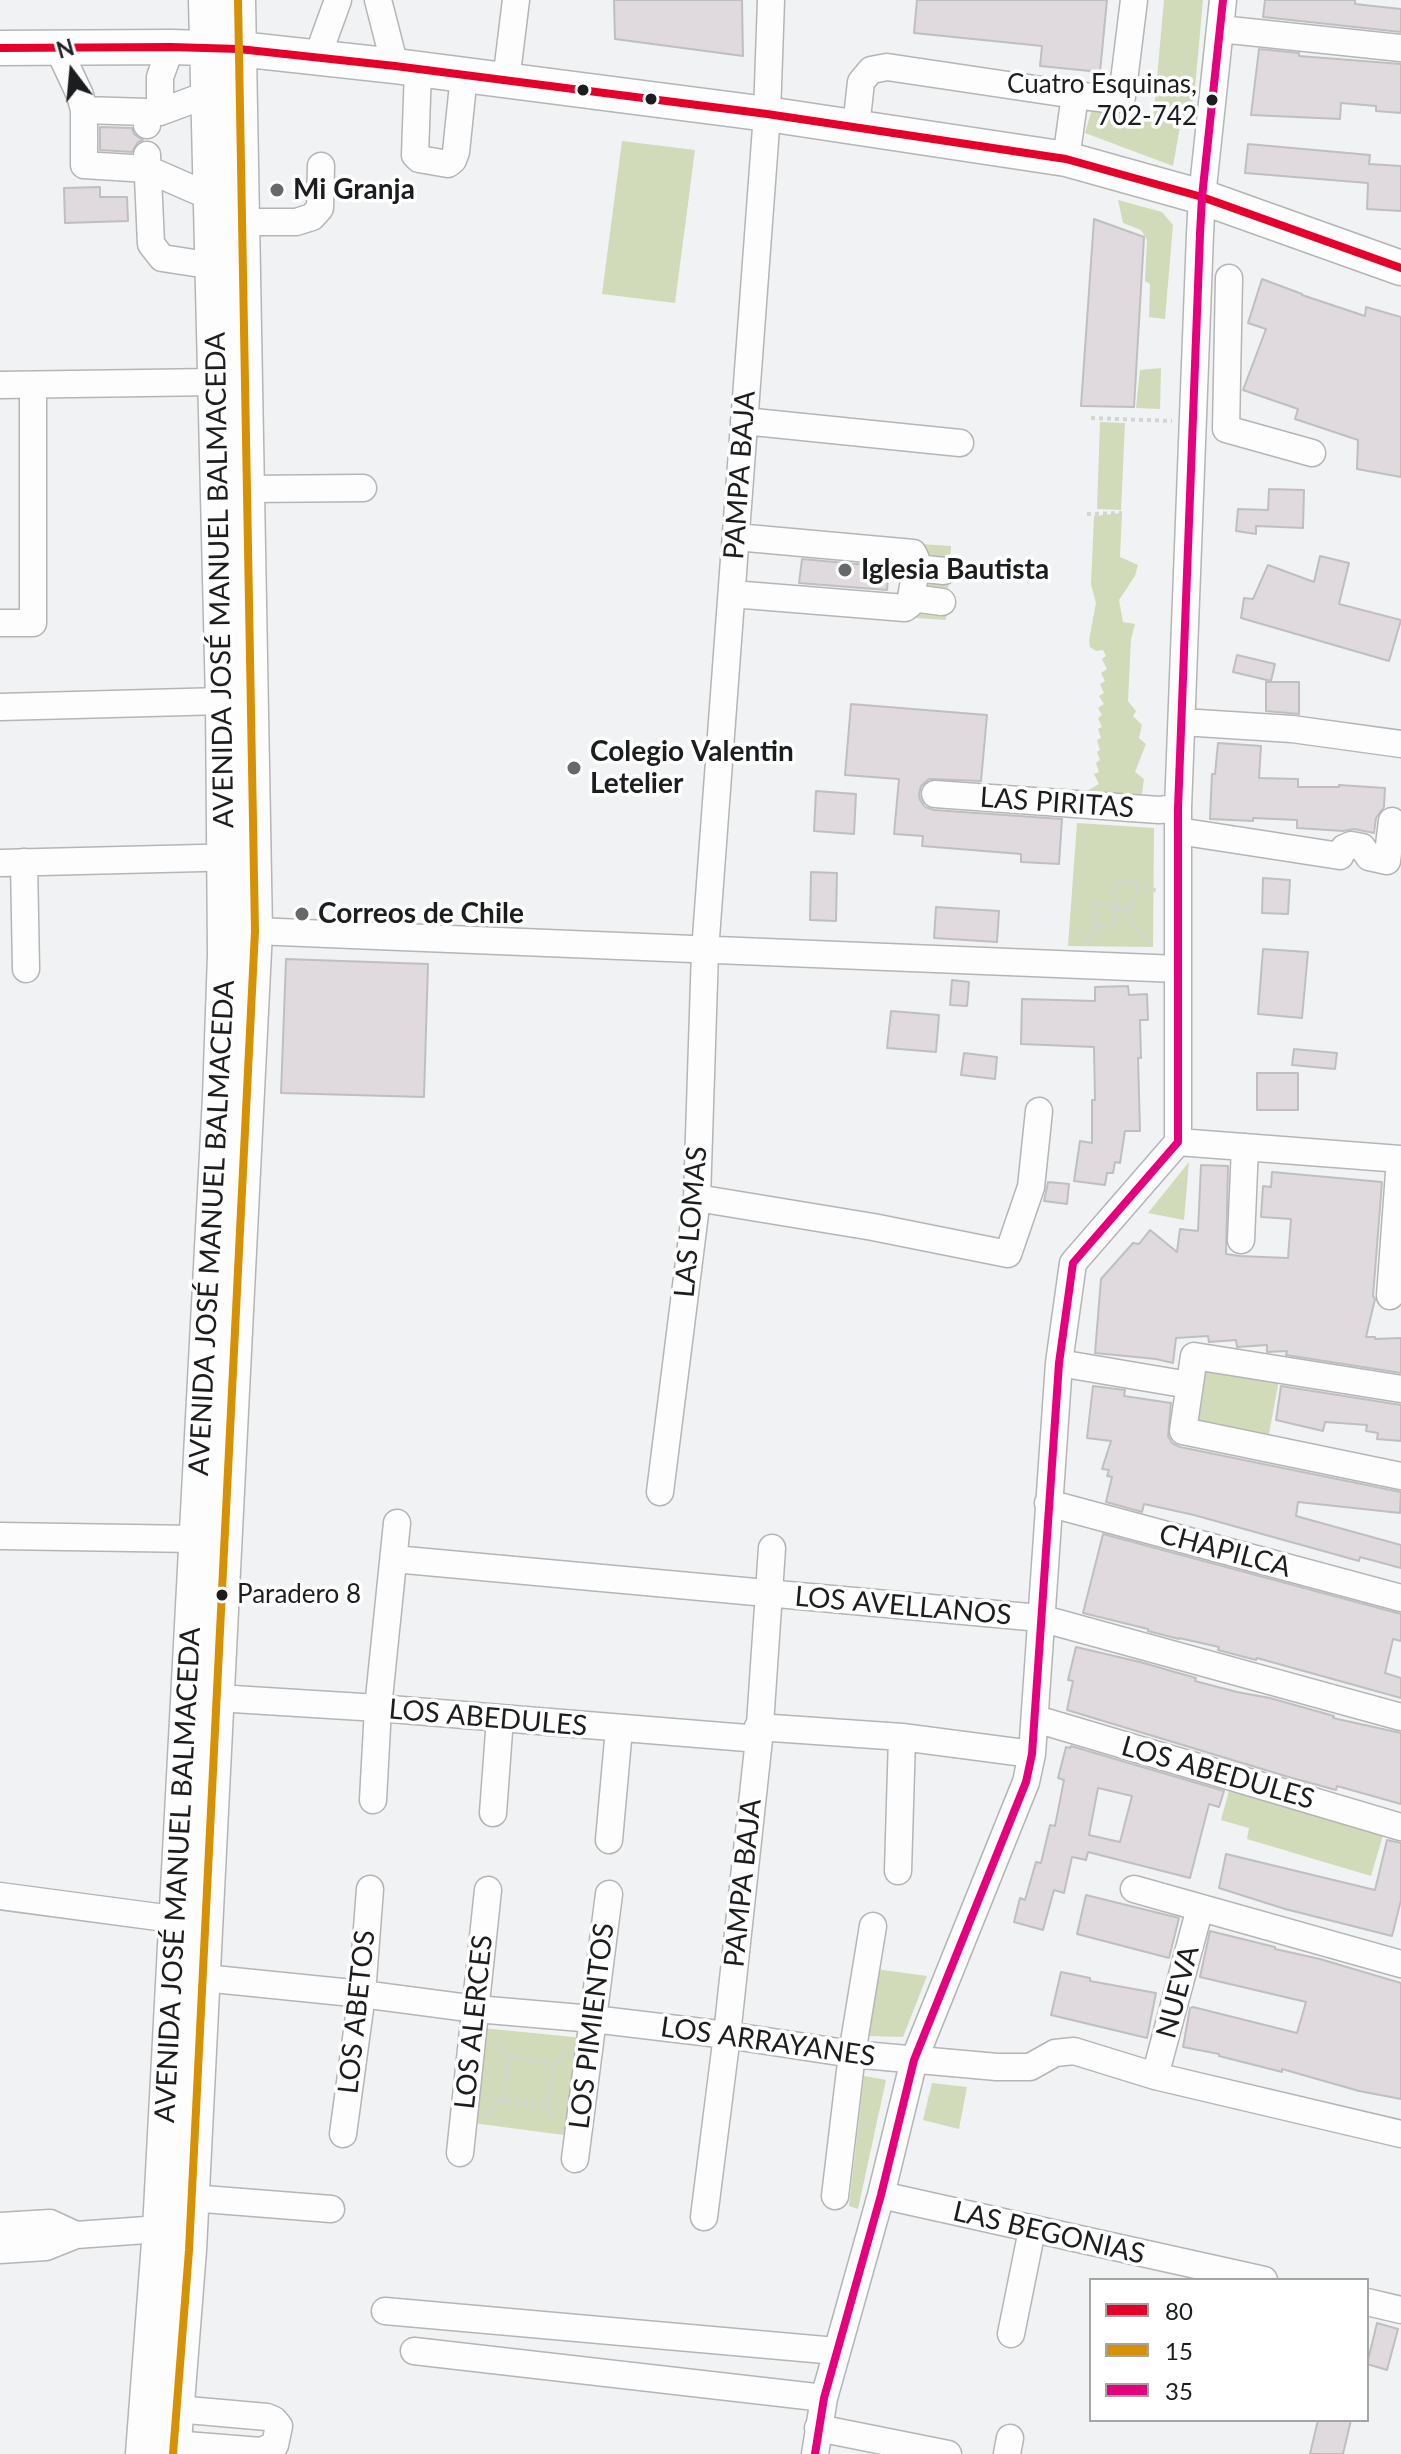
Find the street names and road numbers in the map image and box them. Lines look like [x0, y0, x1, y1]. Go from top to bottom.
street label: AVENIDA JOSÉ MANUEL BALMACEDA [199, 332, 241, 828]
street label: PAMPA BAJA [717, 389, 763, 561]
street label: LAS PIRITAS [979, 781, 1135, 825]
street label: AVENIDA JOSÉ MANUEL BALMACEDA [182, 979, 242, 1477]
street label: LAS LOMAS [668, 1145, 714, 1299]
street label: CHAPILCA [1156, 1517, 1294, 1585]
street label: LOS AVELLANOS [793, 1580, 1013, 1632]
street label: AVENIDA JOSÉ MANUEL BALMACEDA [148, 1626, 208, 2124]
street label: LOS ABEDULES [387, 1693, 589, 1743]
street label: LOS ABEDULES [1118, 1729, 1318, 1817]
street label: PAMPA BAJA [717, 1797, 769, 1969]
street label: LOS PIMIENTOS [563, 1921, 621, 2131]
street label: LOS ABETOS [332, 1928, 382, 2096]
street label: LOS ALERCES [448, 1933, 500, 2111]
street label: NUEVA [1150, 1942, 1206, 2042]
street label: LOS ARRAYANES [658, 2010, 878, 2074]
street label: LAS BEGONIAS [950, 2195, 1148, 2271]

